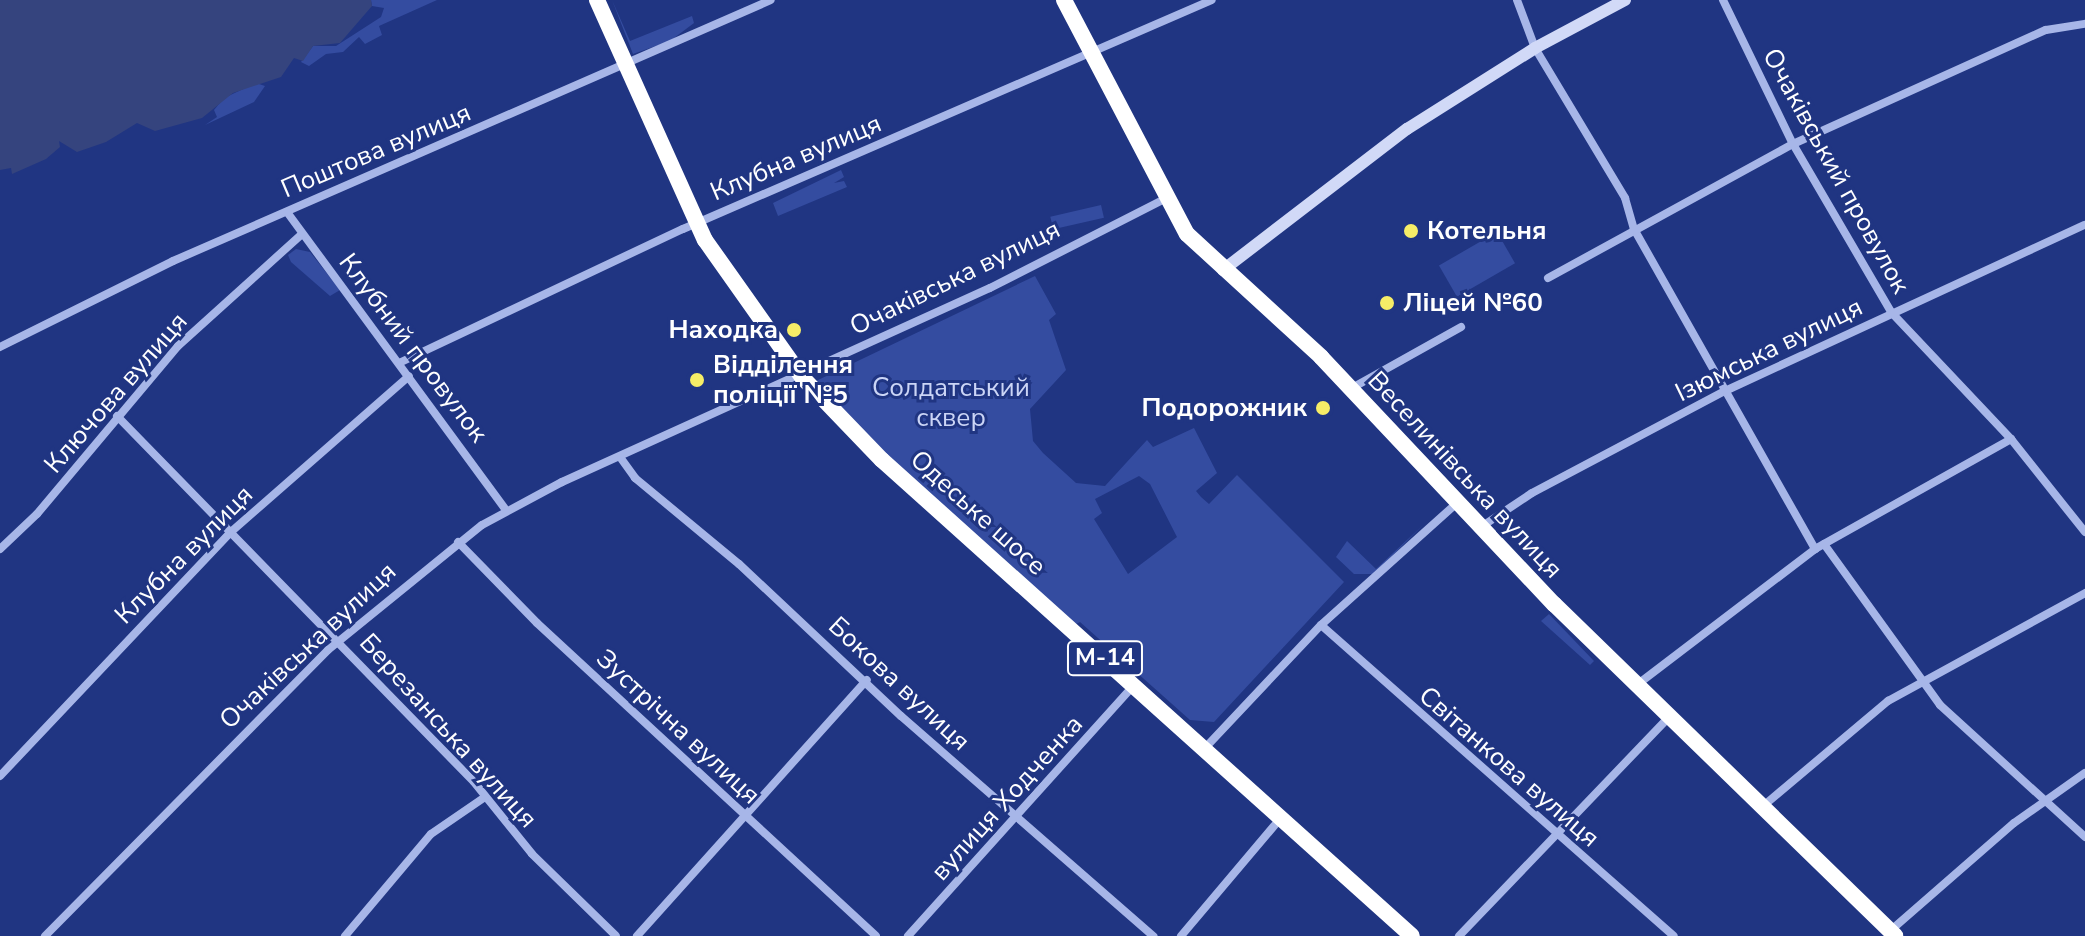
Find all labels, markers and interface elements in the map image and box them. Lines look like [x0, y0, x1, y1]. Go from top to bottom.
street label: Очаківський провулок [1756, 43, 1916, 299]
street label: Поштова вулиця [276, 97, 476, 205]
street label: Клубна вулиця [706, 108, 886, 208]
street label: Очаківська вулиця [845, 214, 1065, 342]
place label: Котельня [1427, 215, 1547, 247]
marker: Котельня [1402, 222, 1420, 240]
street label: Клубний провулок [332, 248, 494, 448]
place label: Ліцей №60 [1403, 287, 1543, 319]
street label: Ізюмська вулиця [1670, 291, 1868, 409]
marker: Ліцей №60 [1378, 294, 1396, 312]
street label: Ключова вулиця [38, 306, 194, 480]
place label: Находка [668, 314, 778, 346]
marker: Находка [785, 321, 803, 339]
place label: Відділення поліції №5 [713, 349, 853, 410]
street label: Веселинівська вулиця [1361, 365, 1569, 585]
marker: Відділення поліції №5 [688, 371, 706, 389]
park label: Солдатський сквер [872, 372, 1030, 434]
place label: Подорожник [1141, 392, 1307, 424]
marker: Подорожник [1314, 399, 1332, 417]
street label: Одеське шосе [904, 444, 1052, 582]
street label: Клубна вулиця [108, 479, 260, 631]
street label: Очаківська вулиця [213, 556, 403, 736]
street label: Бокова вулиця [822, 611, 976, 757]
street label: Березанська вулиця [353, 628, 543, 834]
road number: М-14 [1065, 638, 1145, 678]
street label: Зустрічна вулиця [590, 643, 766, 811]
street label: Світанкова вулиця [1412, 680, 1606, 854]
street label: вулиця Ходченка [925, 709, 1089, 887]

